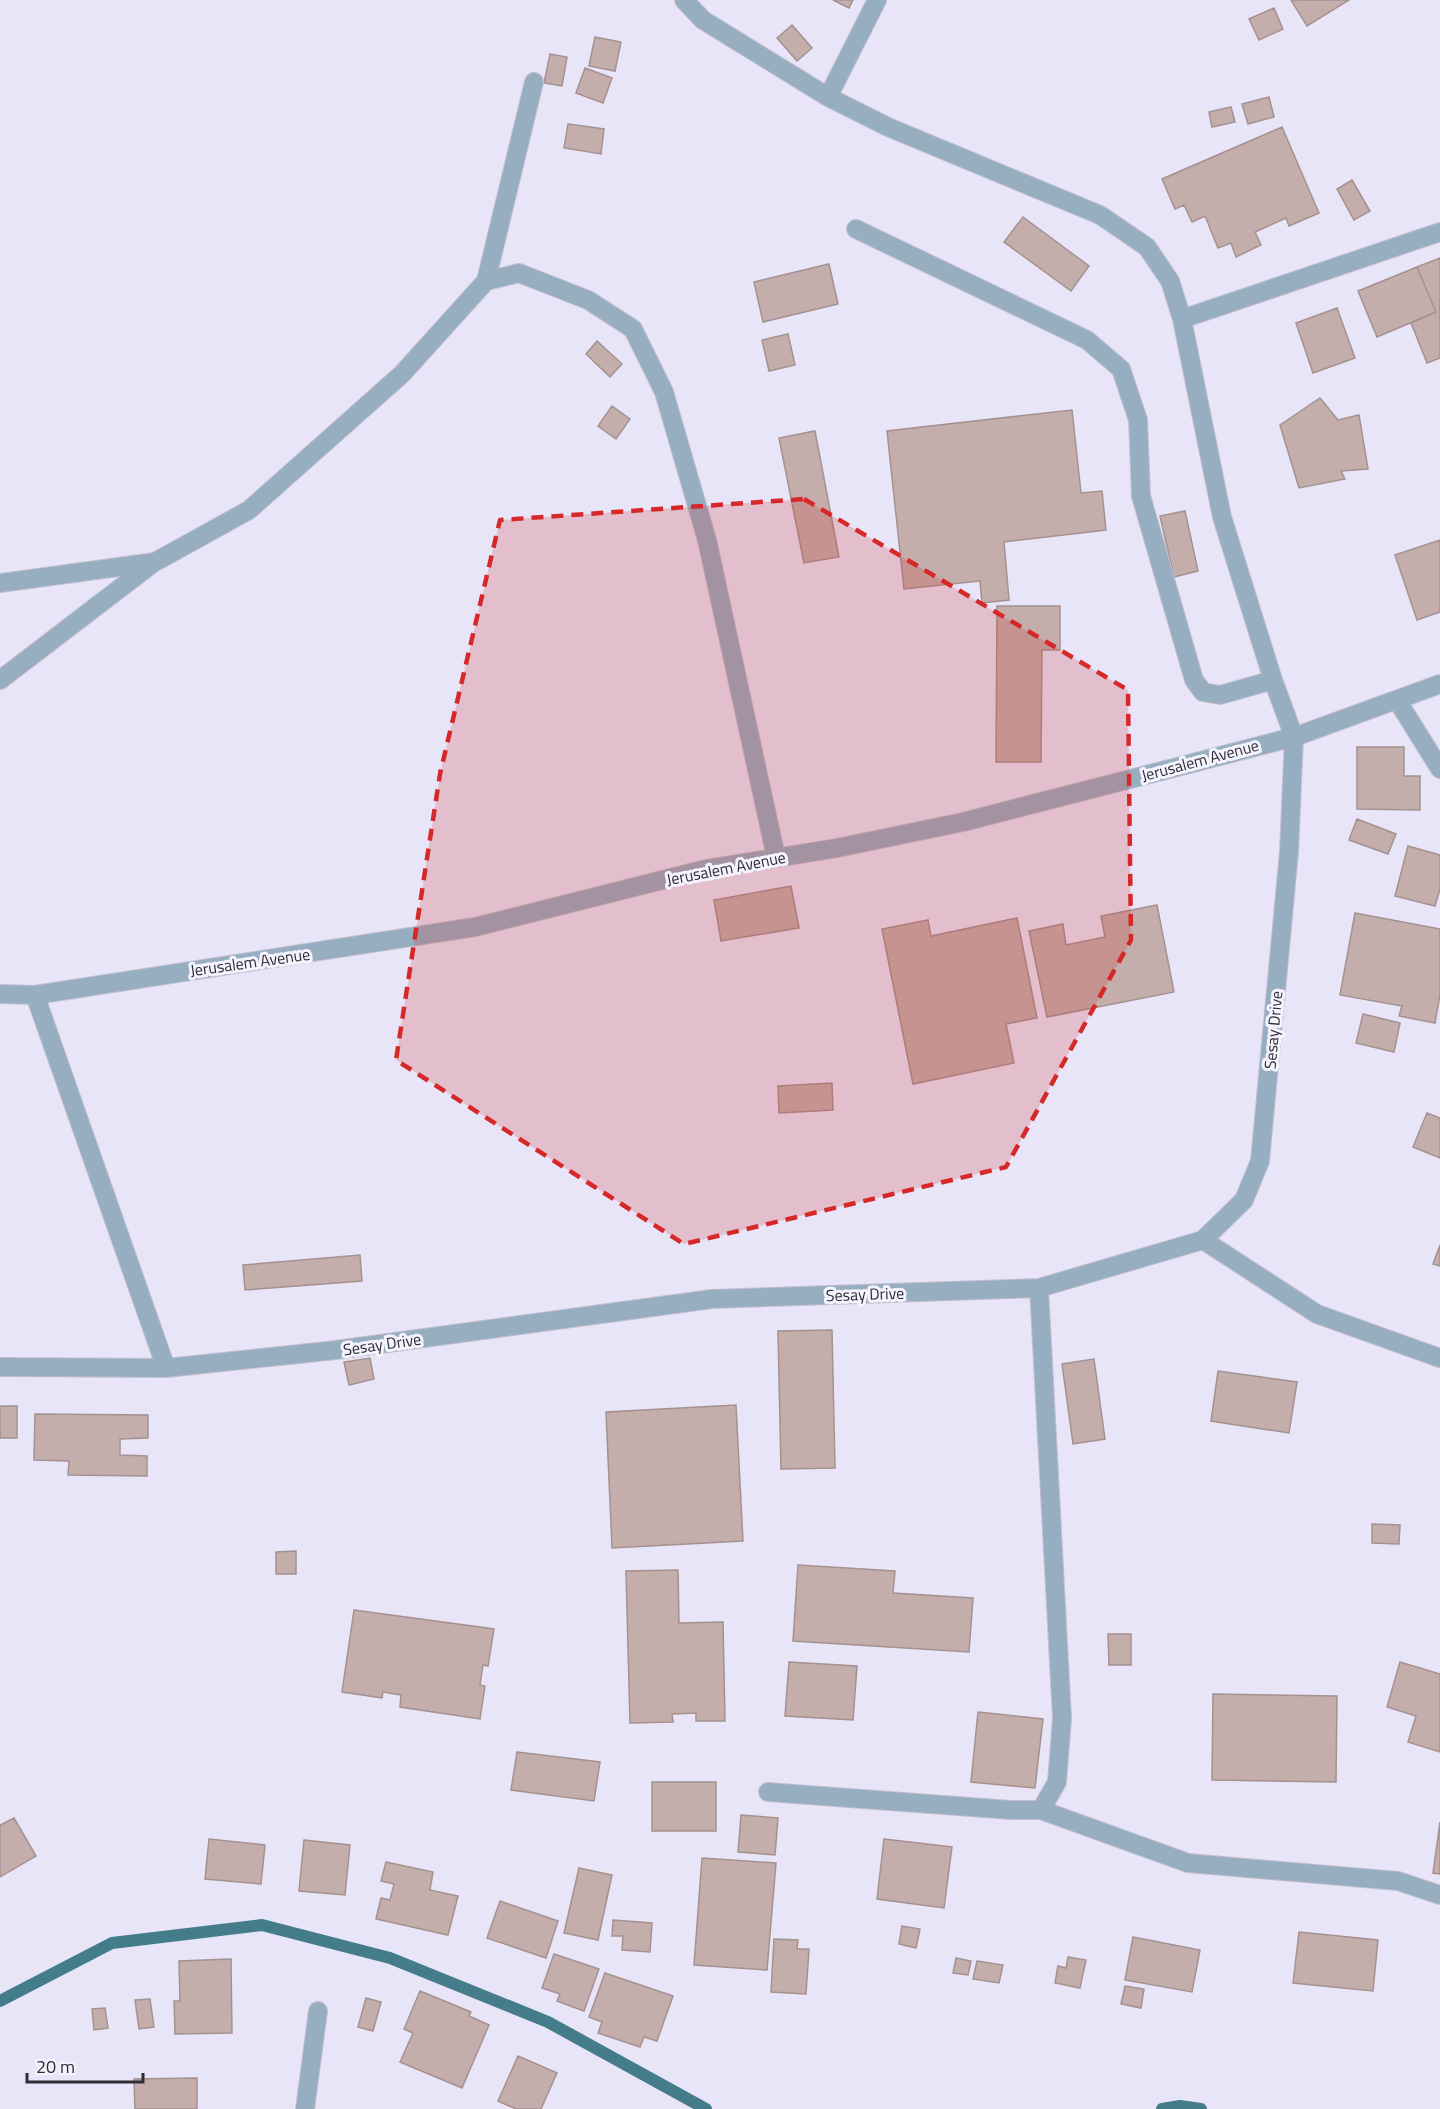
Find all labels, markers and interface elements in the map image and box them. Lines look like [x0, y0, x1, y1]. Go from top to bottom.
street label: Jerusalem Avenue [1139, 733, 1261, 787]
street label: Jerusalem Avenue [664, 845, 788, 891]
street label: Jerusalem Avenue [188, 942, 312, 982]
street label: Sesay Drive [1258, 990, 1288, 1070]
street label: Sesay Drive [825, 1281, 905, 1307]
street label: Sesay Drive [342, 1327, 422, 1361]
scale bar [27, 2046, 142, 2084]
text: 20 m [36, 2053, 75, 2080]

